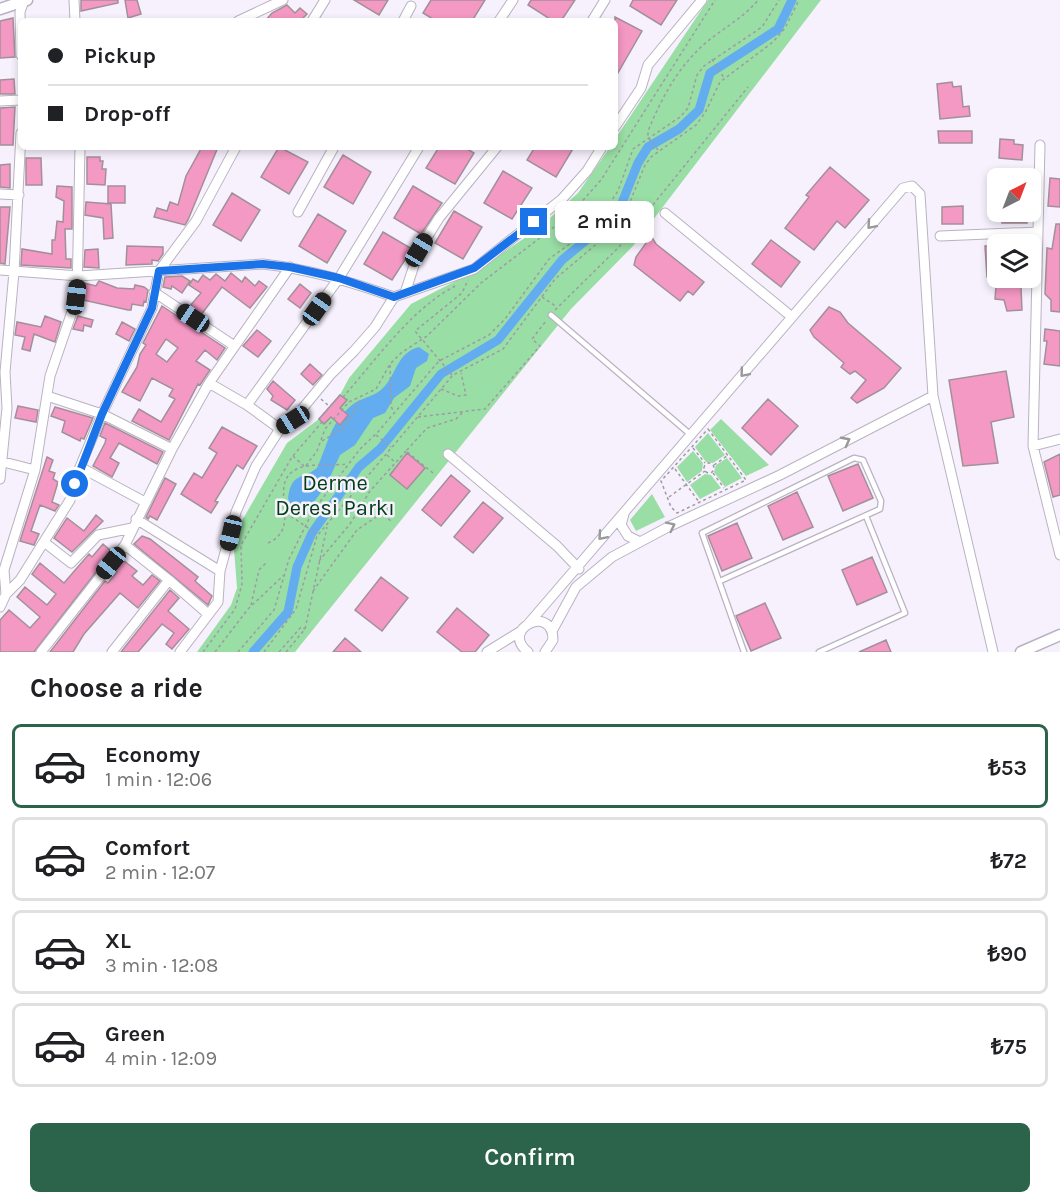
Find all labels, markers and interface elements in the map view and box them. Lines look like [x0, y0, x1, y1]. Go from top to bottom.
text: Pickup [84, 43, 156, 69]
text: Drop-off [84, 101, 170, 127]
north arrow [987, 168, 1041, 222]
map controls [987, 168, 1041, 288]
callout: 2 min [555, 201, 654, 243]
route end [520, 208, 547, 235]
text: 2 min [577, 210, 632, 233]
one-way arrow [867, 218, 878, 229]
car [402, 230, 436, 270]
button: layers [987, 234, 1041, 288]
car [65, 278, 87, 316]
car [299, 289, 335, 329]
car [173, 300, 213, 336]
one-way arrow [741, 367, 752, 378]
car [273, 403, 313, 437]
one-way arrow [840, 437, 850, 448]
route start [61, 470, 88, 497]
park label: Derme Deresi Parkı [275, 470, 395, 521]
car [218, 513, 244, 553]
one-way arrow [664, 522, 675, 533]
one-way arrow [599, 529, 610, 540]
car [93, 543, 129, 583]
text: Choose a ride [30, 672, 203, 704]
icon: car [33, 739, 87, 793]
text: Economy [105, 742, 200, 768]
text: ₺53 [988, 755, 1027, 781]
text: 1 min · 12:06 [105, 768, 212, 791]
icon: car [33, 832, 87, 886]
text: Comfort [105, 835, 190, 861]
text: ₺72 [990, 848, 1027, 874]
text: 2 min · 12:07 [105, 861, 215, 884]
icon: car [33, 925, 87, 979]
text: XL [105, 928, 131, 954]
text: ₺90 [987, 941, 1027, 967]
text: 3 min · 12:08 [105, 954, 218, 977]
icon: car [33, 1018, 87, 1072]
text: Green [105, 1021, 166, 1047]
text: ₺75 [991, 1034, 1027, 1060]
text: 4 min · 12:09 [105, 1047, 217, 1070]
button: Confirm [30, 1123, 1030, 1192]

